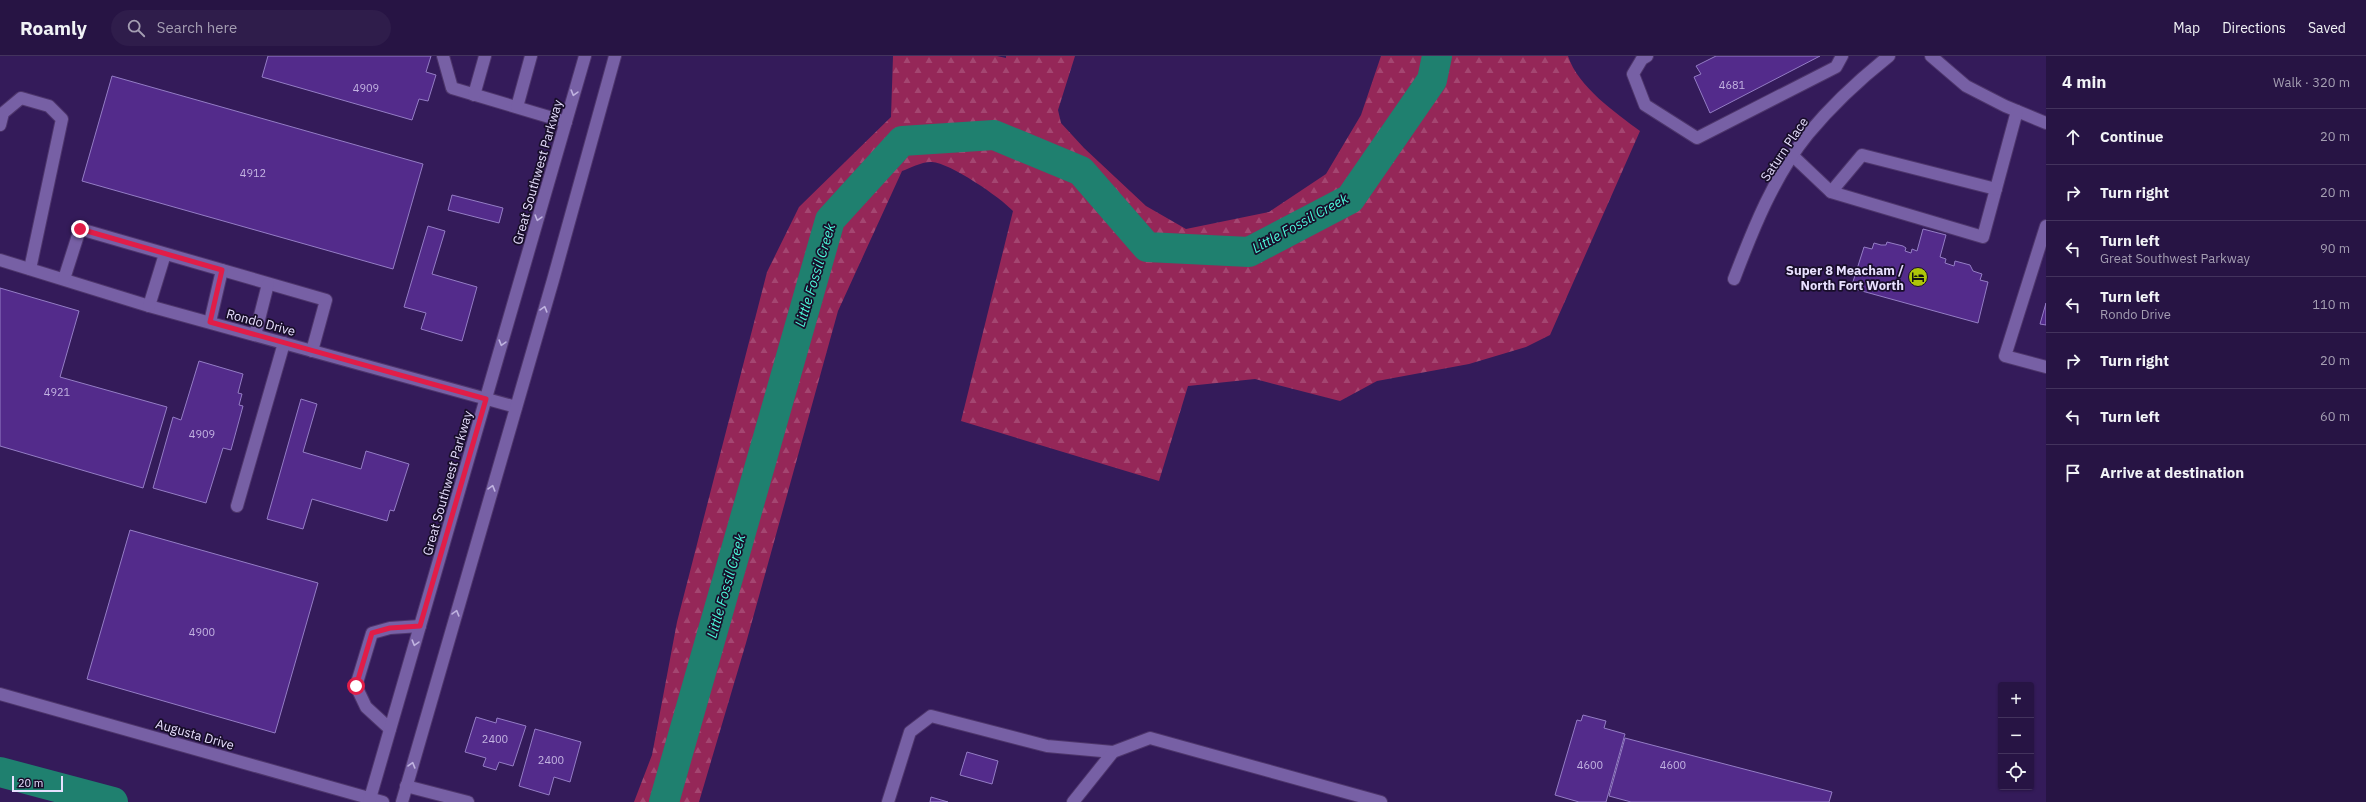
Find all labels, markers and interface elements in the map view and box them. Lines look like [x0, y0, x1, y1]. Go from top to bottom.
search box [111, 10, 391, 46]
text: Roamly [20, 16, 87, 40]
icon: search [125, 17, 147, 39]
text: Search here [157, 18, 237, 37]
text: Map [2173, 19, 2200, 37]
text: Directions [2222, 19, 2286, 37]
text: Saved [2308, 19, 2346, 37]
text: 4 min [2062, 71, 2106, 93]
text: Walk · 320 m [2273, 74, 2350, 91]
house number: 4681 [1719, 78, 1746, 92]
house number: 4909 [353, 81, 379, 95]
one-way arrow [570, 90, 579, 97]
street label: Great Southwest Parkway [509, 97, 566, 247]
street label: Saturn Place [1757, 114, 1812, 185]
icon: ahead [2062, 126, 2084, 148]
text: Continue [2100, 127, 2164, 146]
text: 20 m [2320, 128, 2350, 145]
house number: 4912 [240, 166, 266, 180]
icon: right [2062, 182, 2084, 204]
text: Turn right [2100, 183, 2169, 202]
text: 20 m [2320, 184, 2350, 201]
water label: Little Fossil Creek [1249, 189, 1352, 257]
one-way arrow [534, 215, 543, 222]
route end [71, 220, 89, 238]
water label: Little Fossil Creek [791, 220, 840, 329]
text: Turn left [2100, 231, 2160, 250]
icon: left [2062, 238, 2084, 260]
text: 90 m [2320, 240, 2350, 257]
text: Great Southwest Parkway [2100, 250, 2250, 267]
place label: Super 8 Meacham / North Fort Worth [1786, 262, 1904, 294]
hotel icon: Super 8 Meacham / North Fort Worth [1907, 266, 1929, 288]
text: Turn left [2100, 287, 2160, 306]
icon: left [2062, 294, 2084, 316]
text: 110 m [2312, 296, 2350, 313]
street label: Rondo Drive [224, 305, 297, 340]
one-way arrow [539, 306, 548, 313]
text: Rondo Drive [2100, 306, 2171, 323]
one-way arrow [498, 339, 507, 346]
icon: right [2062, 350, 2084, 372]
text: Turn right [2100, 351, 2169, 370]
text: 20 m [2320, 352, 2350, 369]
house number: 4921 [44, 385, 71, 399]
icon: left [2062, 406, 2084, 428]
text: Turn left [2100, 407, 2160, 426]
street label: Great Southwest Parkway [419, 408, 476, 558]
text: 60 m [2320, 408, 2350, 425]
house number: 4909 [189, 427, 215, 441]
icon: arrive [2062, 462, 2084, 484]
text: Arrive at destination [2100, 463, 2244, 482]
one-way arrow [487, 485, 496, 492]
water label: Little Fossil Creek [703, 531, 750, 640]
one-way arrow [451, 609, 460, 616]
house number: 4900 [189, 625, 215, 639]
one-way arrow [411, 639, 420, 646]
route start [347, 677, 365, 695]
map controls [1998, 682, 2034, 790]
button: + [1998, 682, 2034, 718]
street label: Augusta Drive [154, 715, 236, 754]
button: − [1998, 718, 2034, 754]
house number: 2400 [482, 732, 508, 746]
house number: 2400 [538, 753, 564, 767]
button: locate [1998, 754, 2034, 790]
house number: 4600 [1577, 758, 1603, 772]
house number: 4600 [1660, 758, 1686, 772]
one-way arrow [407, 761, 416, 768]
scale bar [12, 774, 63, 793]
text: 20 m [18, 776, 43, 790]

